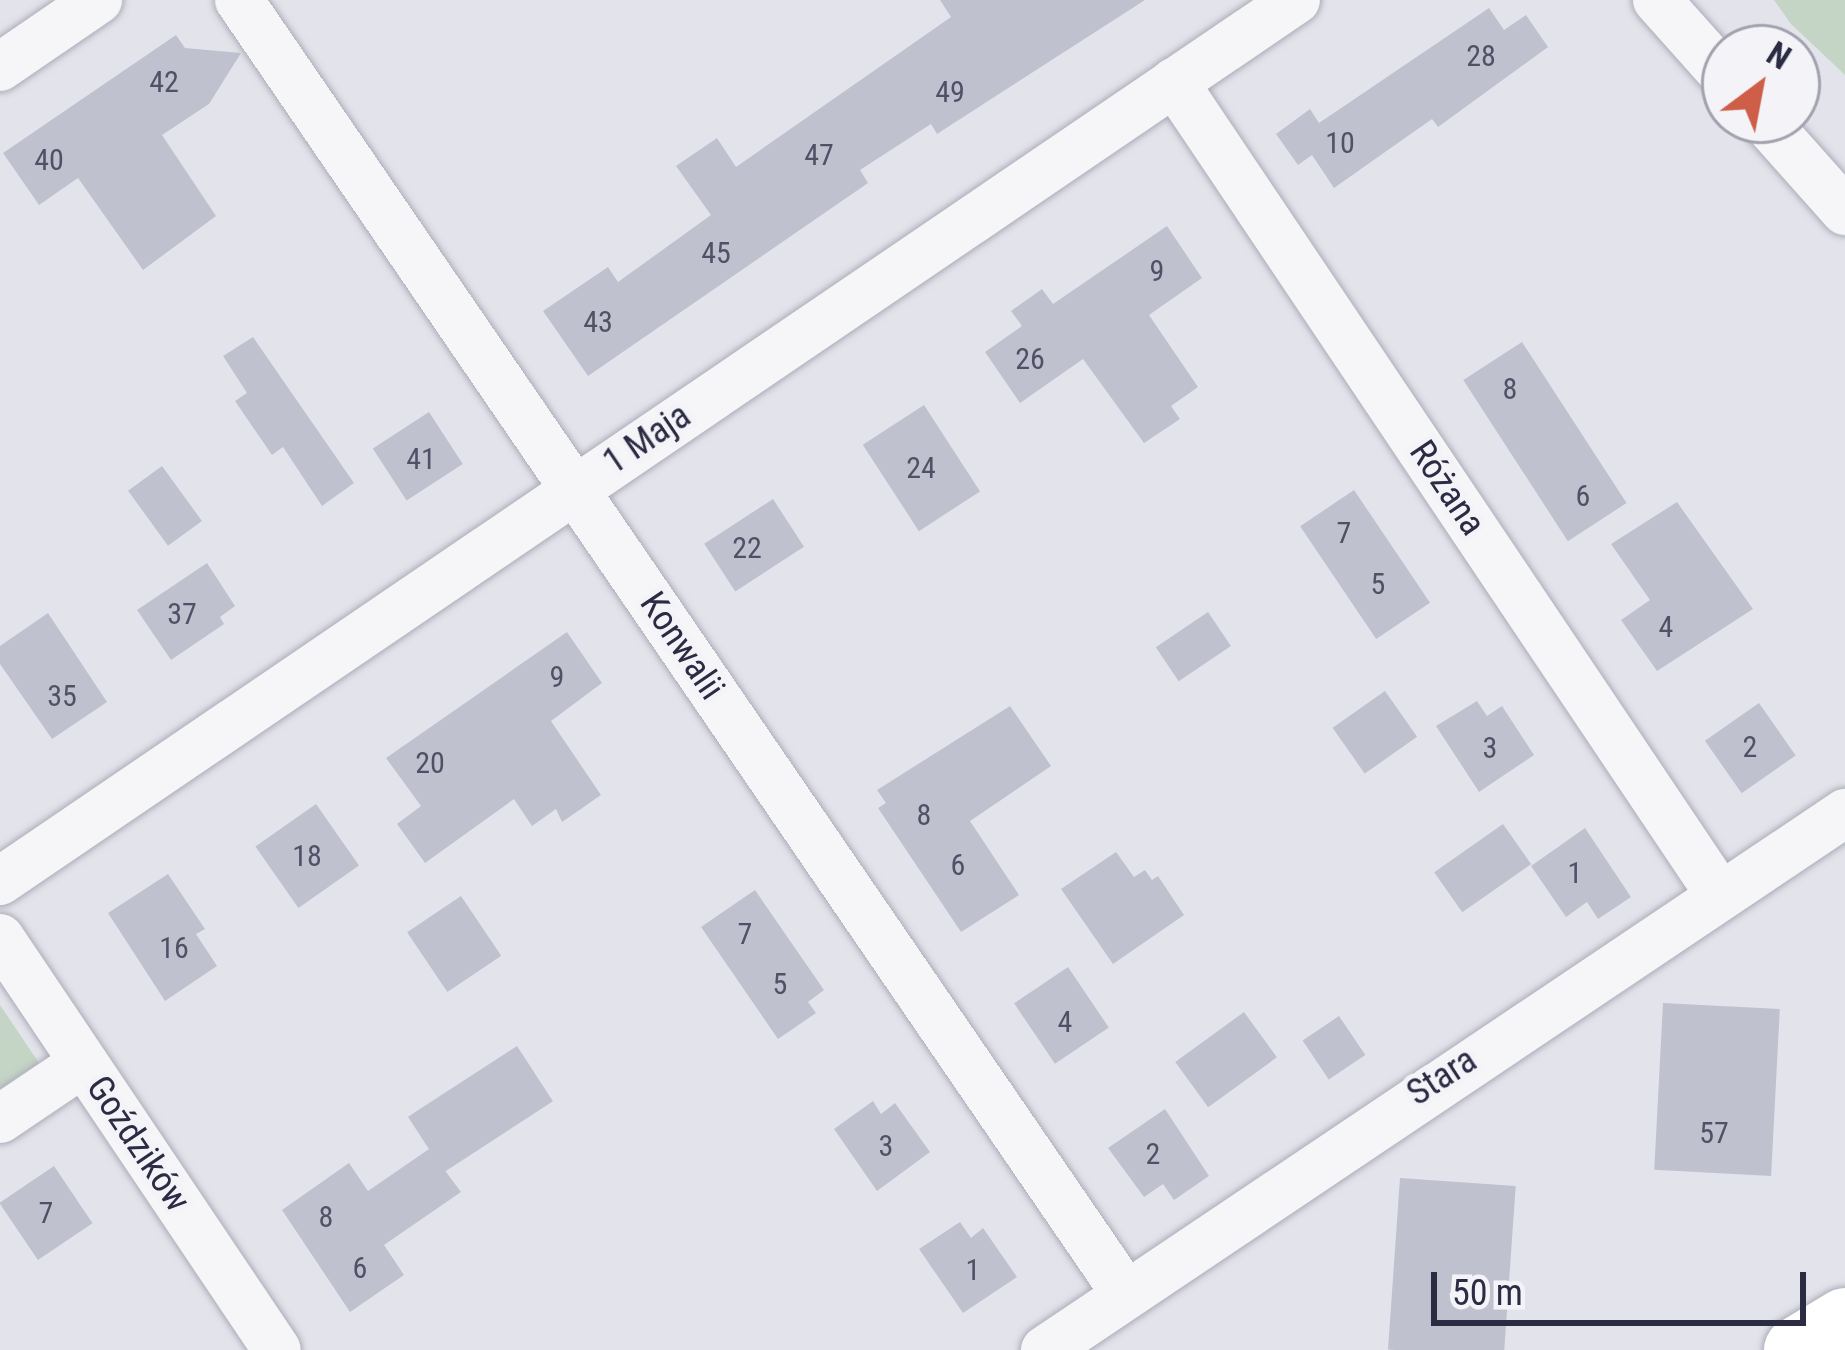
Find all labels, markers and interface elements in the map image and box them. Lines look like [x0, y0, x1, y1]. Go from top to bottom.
north arrow [1701, 24, 1821, 144]
text: N [1760, 34, 1798, 77]
house number: 28 [1466, 38, 1496, 74]
house number: 42 [149, 64, 179, 100]
house number: 49 [935, 74, 965, 110]
house number: 10 [1325, 125, 1355, 161]
house number: 47 [804, 137, 834, 173]
house number: 40 [34, 142, 64, 178]
house number: 45 [701, 235, 731, 271]
house number: 9 [1150, 253, 1164, 289]
house number: 43 [583, 304, 613, 340]
house number: 26 [1015, 341, 1045, 377]
house number: 8 [1503, 371, 1517, 407]
street label: 1 Maja [595, 394, 699, 484]
street label: Różana [1400, 433, 1494, 543]
house number: 41 [406, 441, 436, 477]
house number: 24 [906, 450, 936, 486]
house number: 6 [1576, 478, 1590, 514]
house number: 7 [1337, 515, 1351, 551]
house number: 22 [732, 530, 762, 566]
house number: 5 [1371, 566, 1385, 602]
street label: Konwalii [631, 584, 733, 708]
house number: 37 [167, 596, 197, 632]
house number: 4 [1659, 609, 1673, 645]
house number: 9 [550, 659, 564, 695]
house number: 35 [47, 678, 77, 714]
house number: 2 [1743, 729, 1757, 765]
house number: 3 [1483, 730, 1497, 766]
house number: 20 [415, 745, 445, 781]
house number: 8 [917, 797, 931, 833]
house number: 18 [292, 838, 322, 874]
house number: 6 [951, 847, 965, 883]
house number: 1 [1568, 855, 1582, 891]
house number: 7 [738, 916, 752, 952]
house number: 16 [159, 930, 189, 966]
house number: 5 [773, 966, 787, 1002]
house number: 4 [1058, 1004, 1072, 1040]
street label: Stara [1399, 1039, 1485, 1115]
street label: Goździków [77, 1068, 199, 1220]
house number: 57 [1699, 1115, 1729, 1151]
house number: 3 [879, 1128, 893, 1164]
house number: 2 [1146, 1136, 1160, 1172]
house number: 7 [39, 1195, 53, 1231]
house number: 8 [319, 1199, 333, 1235]
scale bar [1437, 1248, 1812, 1322]
house number: 6 [353, 1250, 367, 1286]
house number: 1 [966, 1252, 980, 1288]
text: 50 m [1452, 1272, 1523, 1314]

